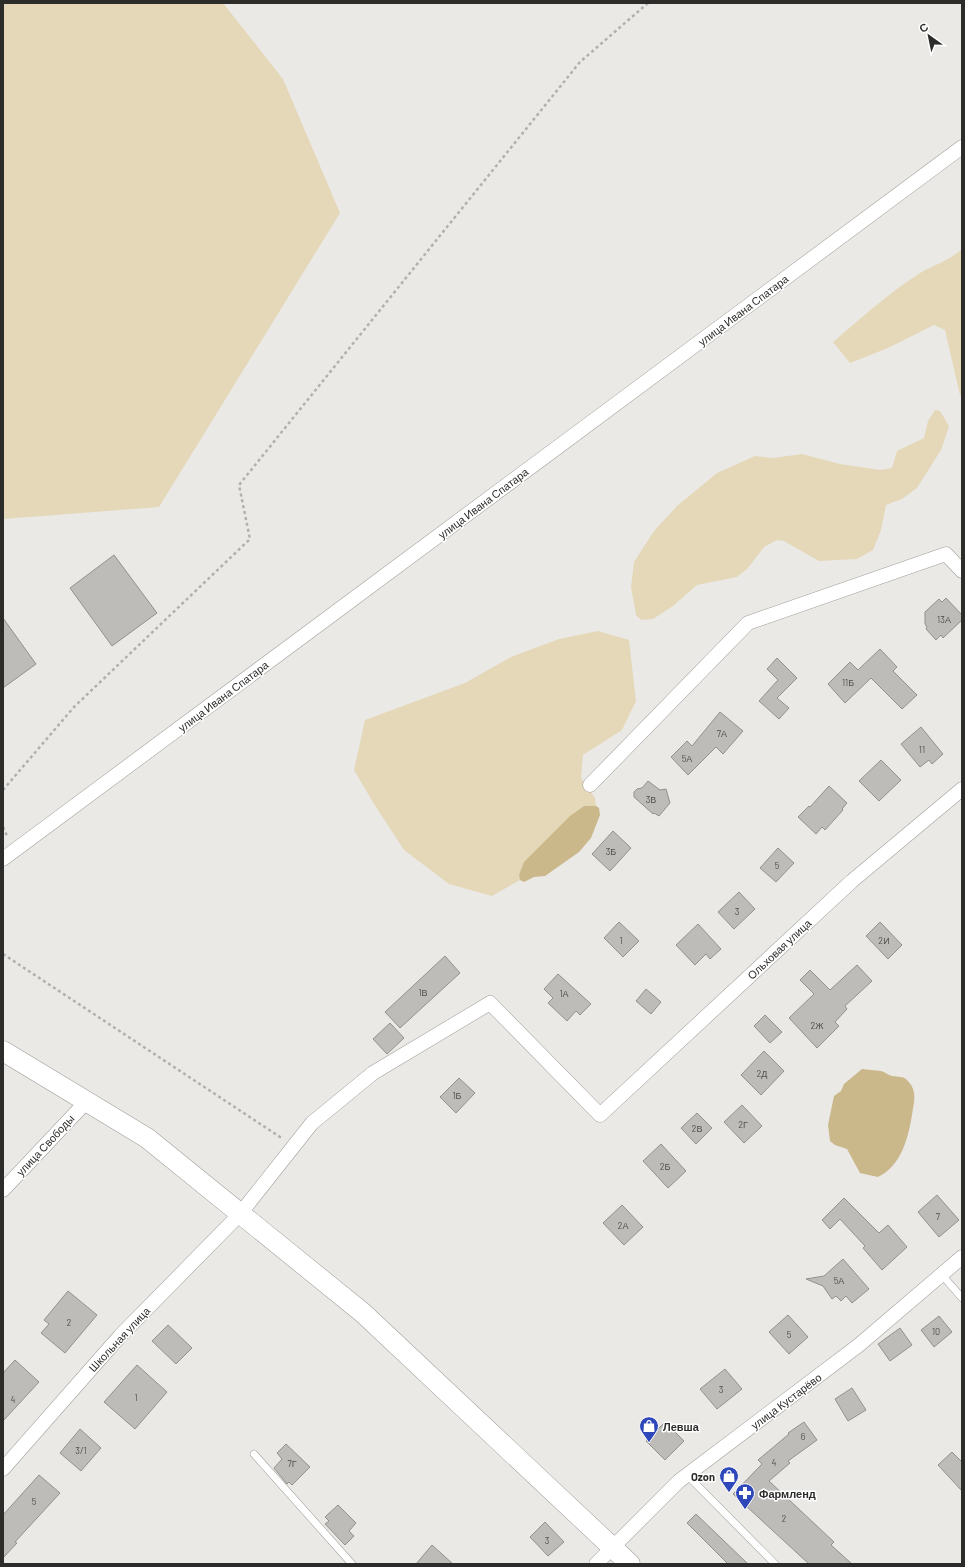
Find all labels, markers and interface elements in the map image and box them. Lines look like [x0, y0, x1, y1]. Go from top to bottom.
north arrow [909, 16, 949, 56]
text: С [916, 20, 930, 35]
street label: улица Ивана Спатара [695, 271, 791, 348]
street label: улица Ивана Спатара [435, 464, 531, 541]
house number: 13А [937, 614, 951, 625]
street label: улица Ивана Спатара [175, 657, 271, 734]
house number: 11Б [842, 677, 854, 688]
house number: 7А [717, 728, 727, 739]
house number: 11 [919, 744, 925, 755]
house number: 5А [682, 753, 692, 764]
house number: 3В [646, 794, 656, 805]
house number: 3Б [606, 846, 616, 857]
house number: 5 [775, 860, 780, 871]
house number: 3 [735, 906, 740, 917]
street label: Ольховая улица [744, 916, 814, 982]
house number: 1 [619, 935, 623, 946]
house number: 2И [878, 935, 890, 946]
house number: 1В [418, 987, 428, 998]
house number: 1А [559, 988, 569, 999]
house number: 2Ж [810, 1020, 824, 1031]
house number: 2Д [757, 1068, 767, 1079]
house number: 1Б [452, 1090, 462, 1101]
street label: улица Свободы [13, 1112, 77, 1178]
house number: 2Г [738, 1119, 748, 1130]
house number: 2В [692, 1123, 702, 1134]
house number: 2Б [660, 1161, 670, 1172]
house number: 7 [936, 1211, 941, 1222]
house number: 2А [618, 1220, 628, 1231]
house number: 5А [834, 1275, 844, 1286]
street label: Школьная улица [86, 1303, 153, 1374]
house number: 2 [67, 1317, 72, 1328]
house number: 10 [932, 1326, 940, 1337]
house number: 5 [787, 1329, 792, 1340]
street label: улица Кустарёво [748, 1370, 824, 1432]
house number: 3 [719, 1384, 724, 1395]
house number: 1 [134, 1392, 138, 1403]
house number: 4 [11, 1394, 16, 1405]
shop icon: Левша [638, 1415, 660, 1443]
place label: Левша [663, 1420, 700, 1433]
house number: 6 [801, 1431, 806, 1442]
house number: 3/1 [75, 1445, 87, 1456]
house number: 4 [772, 1457, 777, 1468]
house number: 7Г [287, 1458, 297, 1469]
shop icon: Ozon [718, 1465, 740, 1493]
place label: Ozon [691, 1470, 715, 1483]
pharmacy icon: Фармленд [734, 1482, 756, 1510]
place label: Фармленд [759, 1487, 816, 1500]
house number: 5 [32, 1496, 37, 1507]
house number: 2 [782, 1513, 787, 1524]
house number: 3 [545, 1535, 550, 1546]

